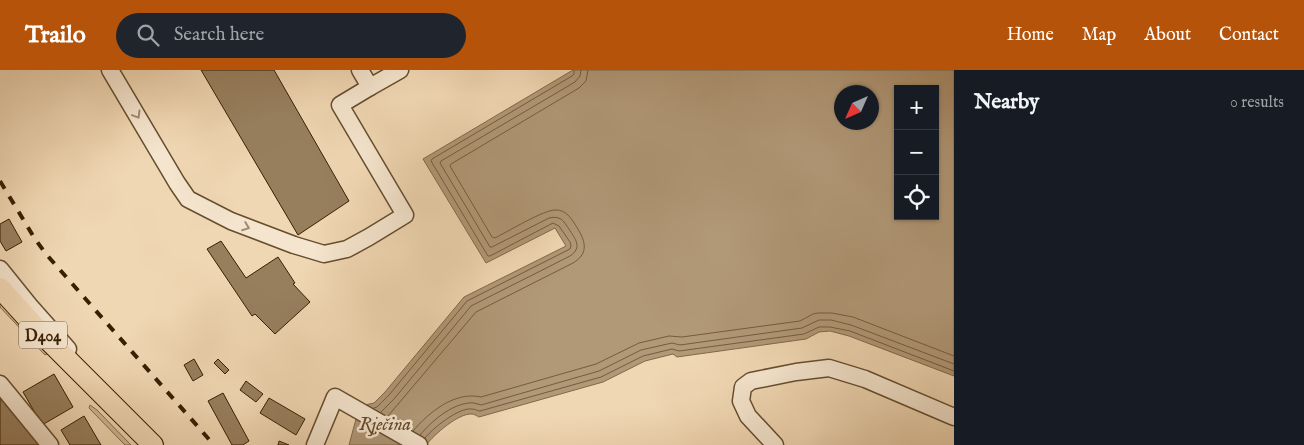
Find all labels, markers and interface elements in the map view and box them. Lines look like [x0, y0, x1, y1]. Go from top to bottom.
search box [116, 13, 466, 58]
text: Trailo [25, 20, 86, 51]
icon: search [134, 21, 162, 49]
text: Search here [174, 23, 264, 47]
text: Home [1007, 24, 1054, 47]
text: Map [1082, 24, 1116, 47]
text: About [1144, 24, 1191, 47]
text: Contact [1219, 24, 1279, 47]
north arrow [834, 85, 879, 130]
map controls [894, 85, 939, 220]
button: + [894, 85, 939, 130]
text: Nearby [974, 89, 1039, 116]
text: 0 results [1230, 93, 1284, 113]
one-way arrow [130, 110, 140, 119]
button: − [894, 130, 939, 175]
button: locate [894, 175, 939, 220]
one-way arrow [241, 221, 250, 231]
road number: D404 [19, 322, 67, 348]
water label: Rječina [359, 413, 411, 437]

